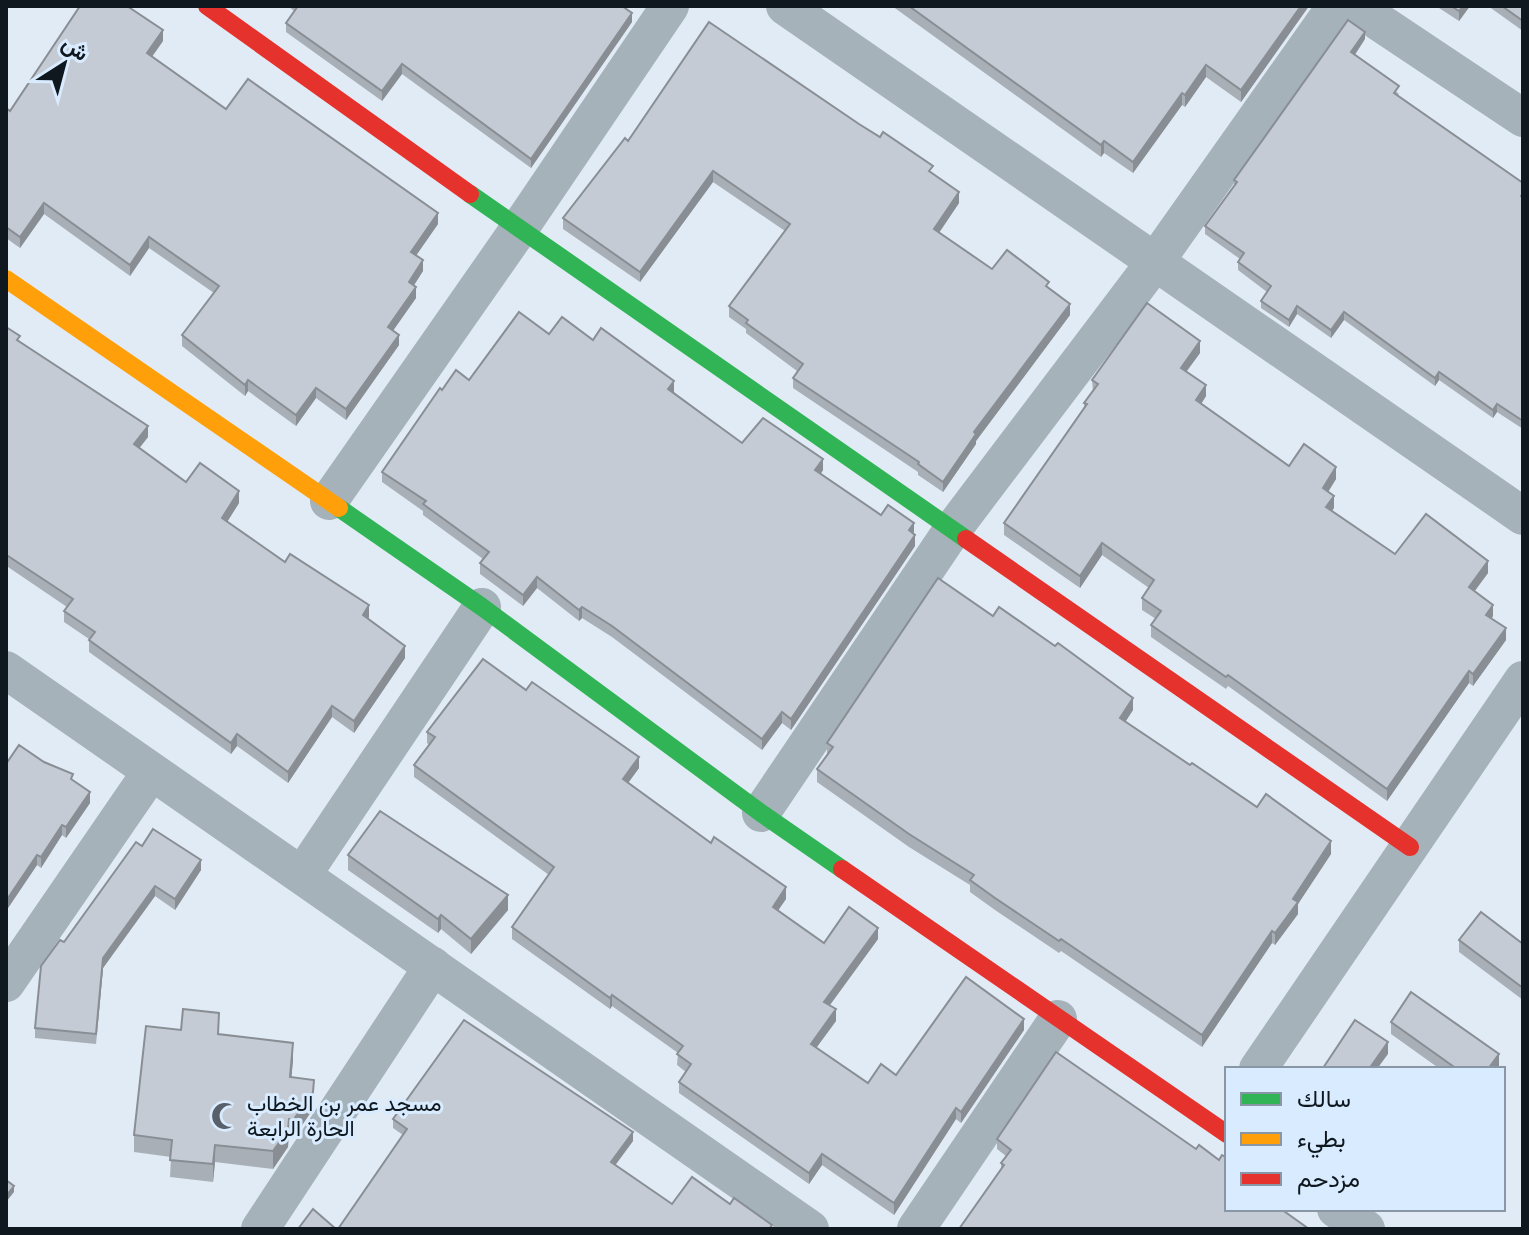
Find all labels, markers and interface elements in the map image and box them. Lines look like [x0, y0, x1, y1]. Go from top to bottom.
north arrow [24, 24, 104, 104]
text: ش [57, 30, 94, 67]
legend [1225, 1067, 1505, 1211]
text: سالك [1297, 1084, 1351, 1113]
place label: مسجد عمر بن الخطاب الحارة الرابعة [247, 1090, 442, 1142]
mosque icon: مسجد عمر بن الخطاب الحارة الرابعة [210, 1101, 240, 1131]
text: بطيء [1297, 1124, 1346, 1158]
text: مزدحم [1297, 1164, 1360, 1195]

